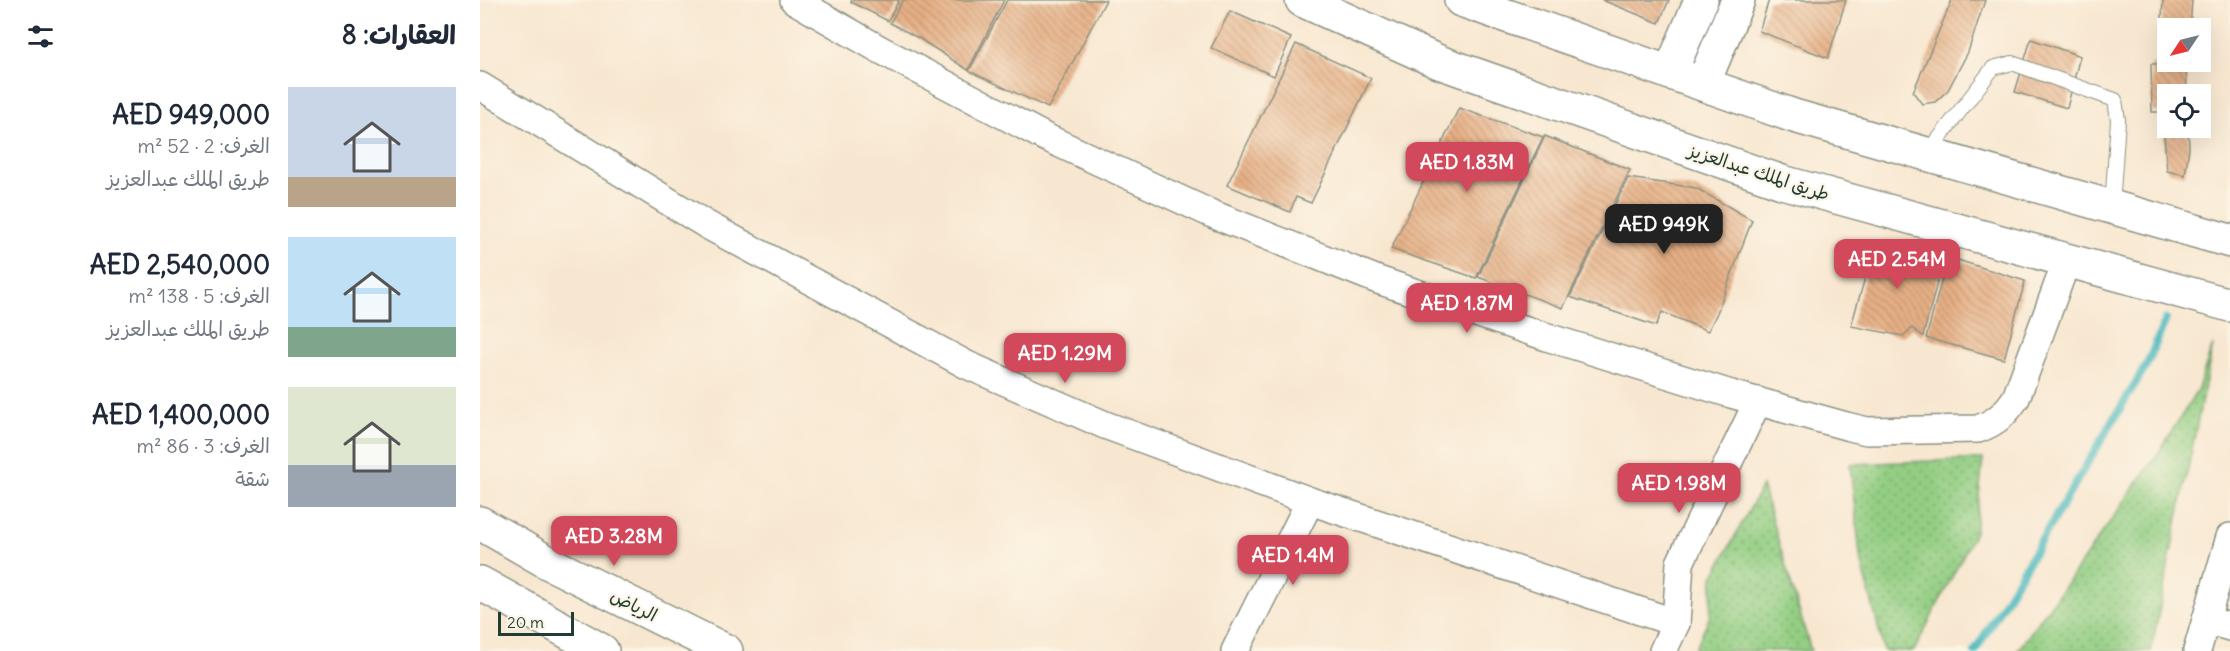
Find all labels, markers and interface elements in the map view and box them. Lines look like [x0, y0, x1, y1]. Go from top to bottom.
text: العقارات: 8 [342, 18, 456, 51]
north arrow [2157, 18, 2211, 72]
map controls [2157, 18, 2211, 138]
icon: filters [24, 20, 57, 53]
button: locate [2157, 84, 2211, 138]
text: AED 949,000 [112, 98, 270, 131]
icon: home [336, 111, 408, 183]
text: الغرف: 2 · 52 m² [137, 133, 270, 158]
street label: طريق الملك عبدالعزيز [1684, 138, 1833, 206]
pin: AED 1.83M [1398, 142, 1536, 193]
text: AED 1.83M [1420, 149, 1514, 174]
text: طريق الملك عبدالعزيز [107, 166, 270, 191]
pin: AED 949K [1602, 204, 1726, 255]
text: AED 949K [1619, 211, 1709, 236]
pin: AED 2.54M [1828, 239, 1966, 290]
text: AED 2.54M [1848, 246, 1946, 271]
text: AED 2,540,000 [90, 248, 270, 281]
icon: home [336, 261, 408, 333]
text: الغرف: 5 · 138 m² [129, 283, 270, 308]
pin: AED 1.87M [1398, 283, 1536, 334]
text: AED 1.87M [1420, 290, 1514, 315]
text: طريق الملك عبدالعزيز [107, 316, 270, 341]
pin: AED 1.29M [996, 333, 1134, 384]
text: AED 1.29M [1018, 340, 1112, 365]
text: AED 1,400,000 [92, 398, 270, 431]
icon: home [336, 411, 408, 483]
text: الغرف: 3 · 86 m² [136, 433, 270, 458]
pin: AED 1.98M [1610, 463, 1748, 514]
text: شقة [235, 466, 270, 491]
text: AED 1.98M [1632, 470, 1726, 495]
pin: AED 3.28M [545, 516, 683, 567]
text: AED 3.28M [565, 523, 663, 548]
pin: AED 1.4M [1231, 535, 1355, 586]
text: AED 1.4M [1251, 542, 1335, 567]
street label: الرياض [607, 583, 661, 627]
scale bar [498, 609, 574, 636]
text: 20 m [507, 612, 544, 632]

